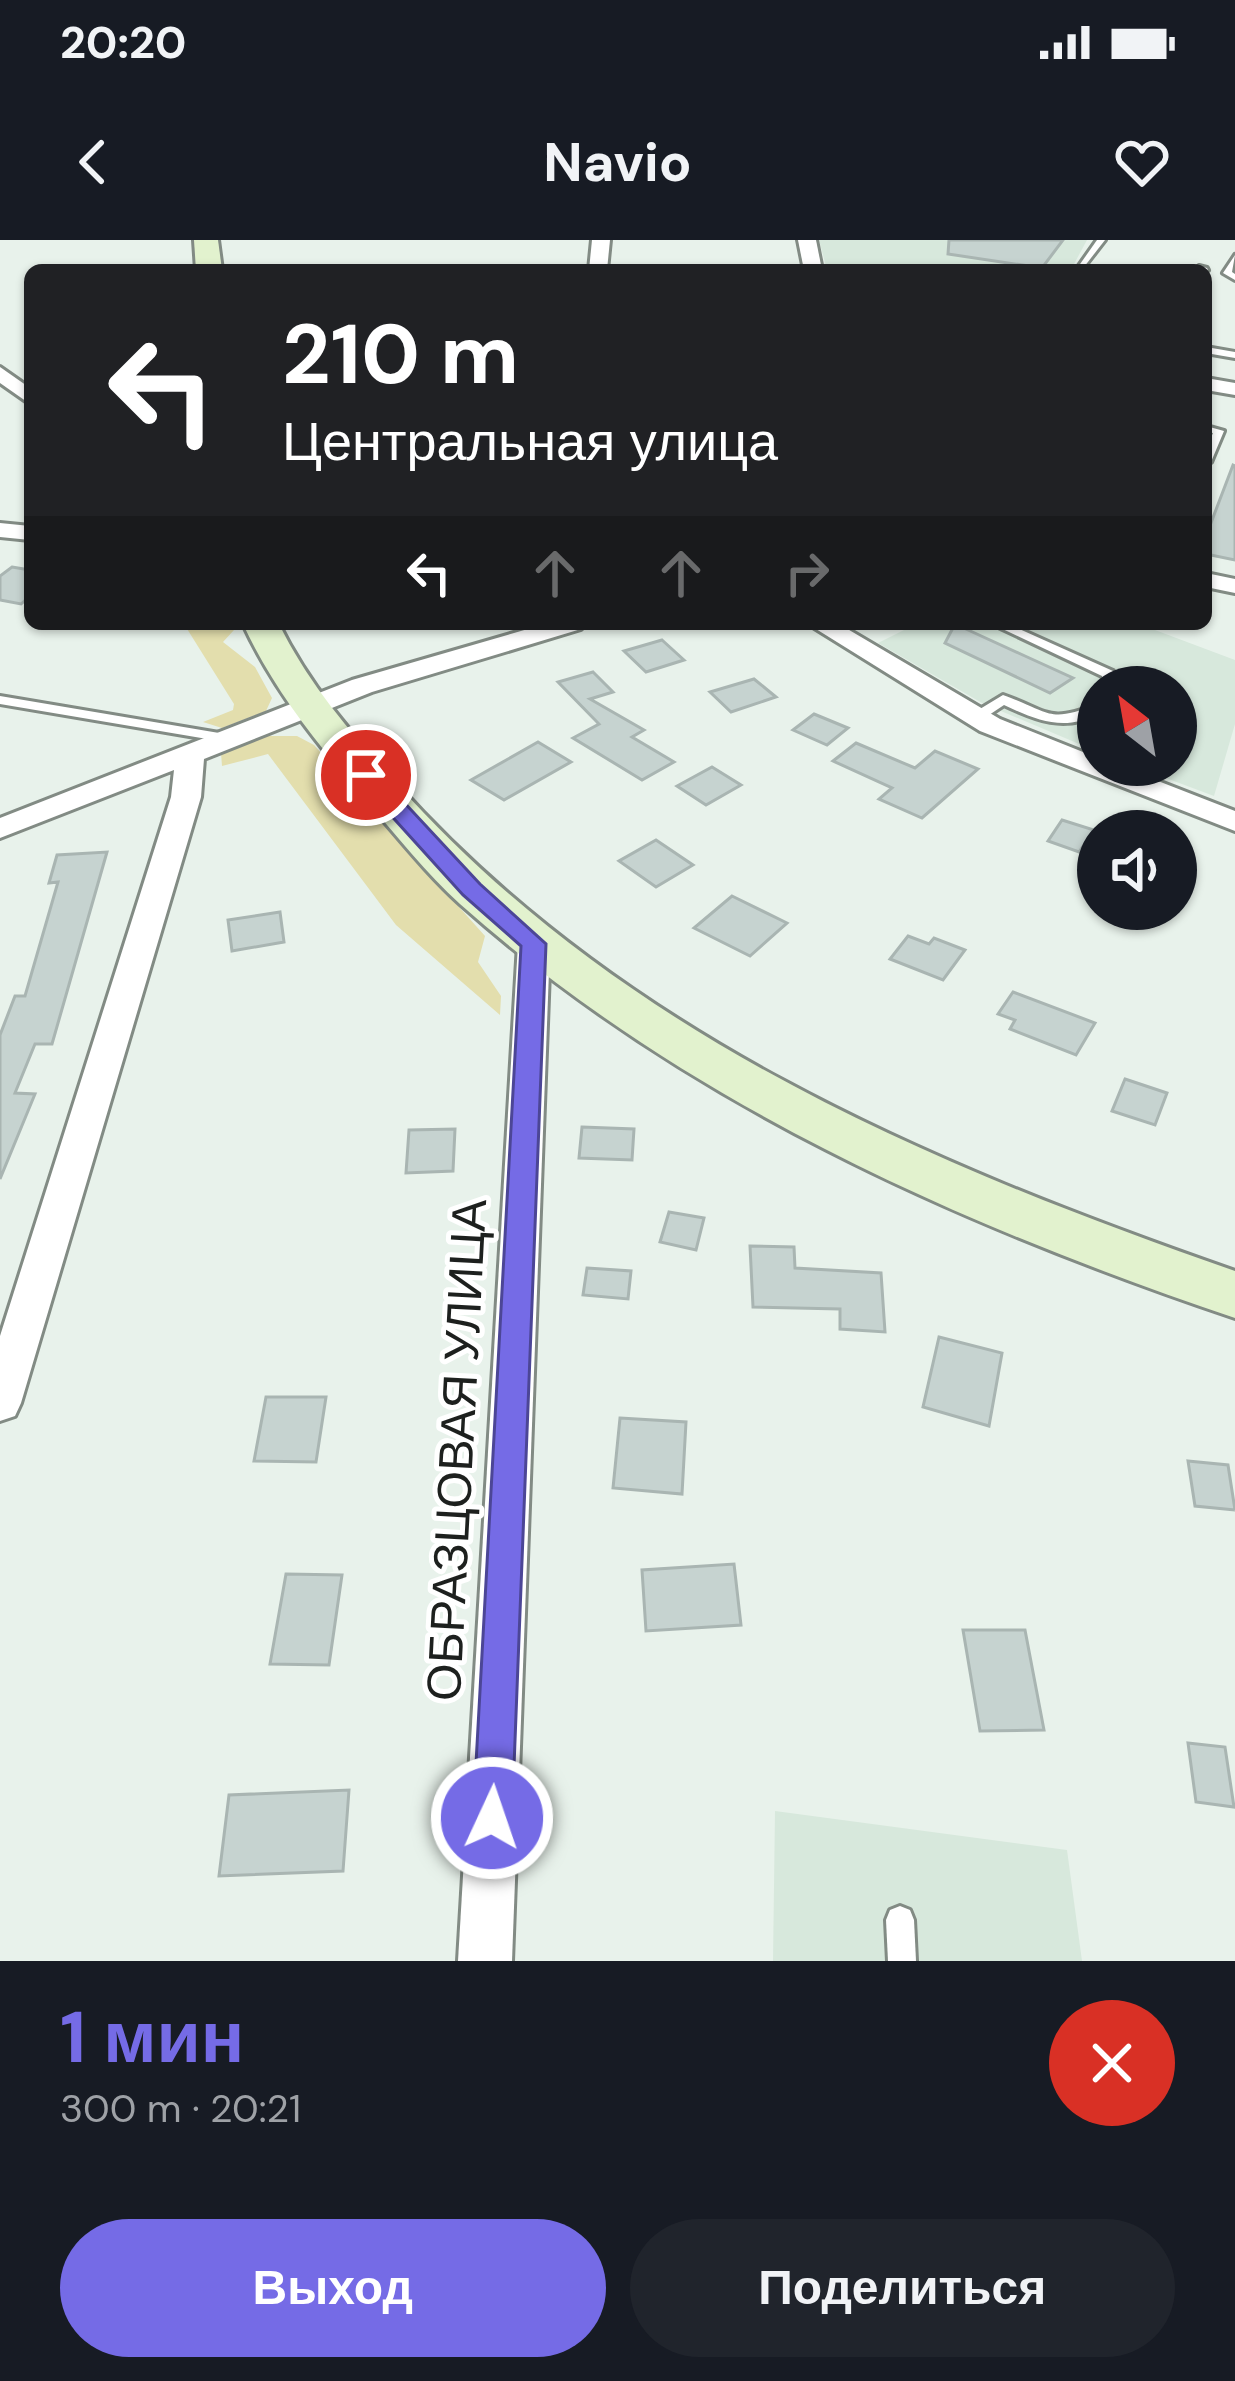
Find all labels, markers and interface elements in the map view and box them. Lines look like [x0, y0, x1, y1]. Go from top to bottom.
text: 20:20 [60, 13, 186, 72]
text: Navio [543, 127, 692, 198]
icon: back [60, 129, 126, 195]
icon: heart [1109, 129, 1175, 195]
text: 210 m [282, 300, 519, 409]
icon: left [84, 312, 240, 468]
text: Центральная улица [282, 406, 778, 477]
icon: left [396, 540, 462, 606]
icon: ahead [522, 540, 588, 606]
icon: ahead [648, 540, 714, 606]
icon: right [774, 540, 840, 606]
north arrow [1077, 666, 1197, 786]
map controls [1077, 666, 1197, 930]
pin [315, 724, 417, 826]
icon: arrive [333, 742, 399, 808]
button: sound [1077, 810, 1197, 930]
street label: ОБРАЗЦОВАЯ УЛИЦА [412, 1198, 501, 1702]
position arrow [429, 1755, 555, 1881]
text: 1 мин [60, 1991, 244, 2084]
button: close [1049, 2000, 1175, 2126]
text: 300 m · 20:21 [60, 2083, 301, 2134]
button: Выход [60, 2219, 606, 2357]
button: Поделиться [630, 2219, 1175, 2357]

